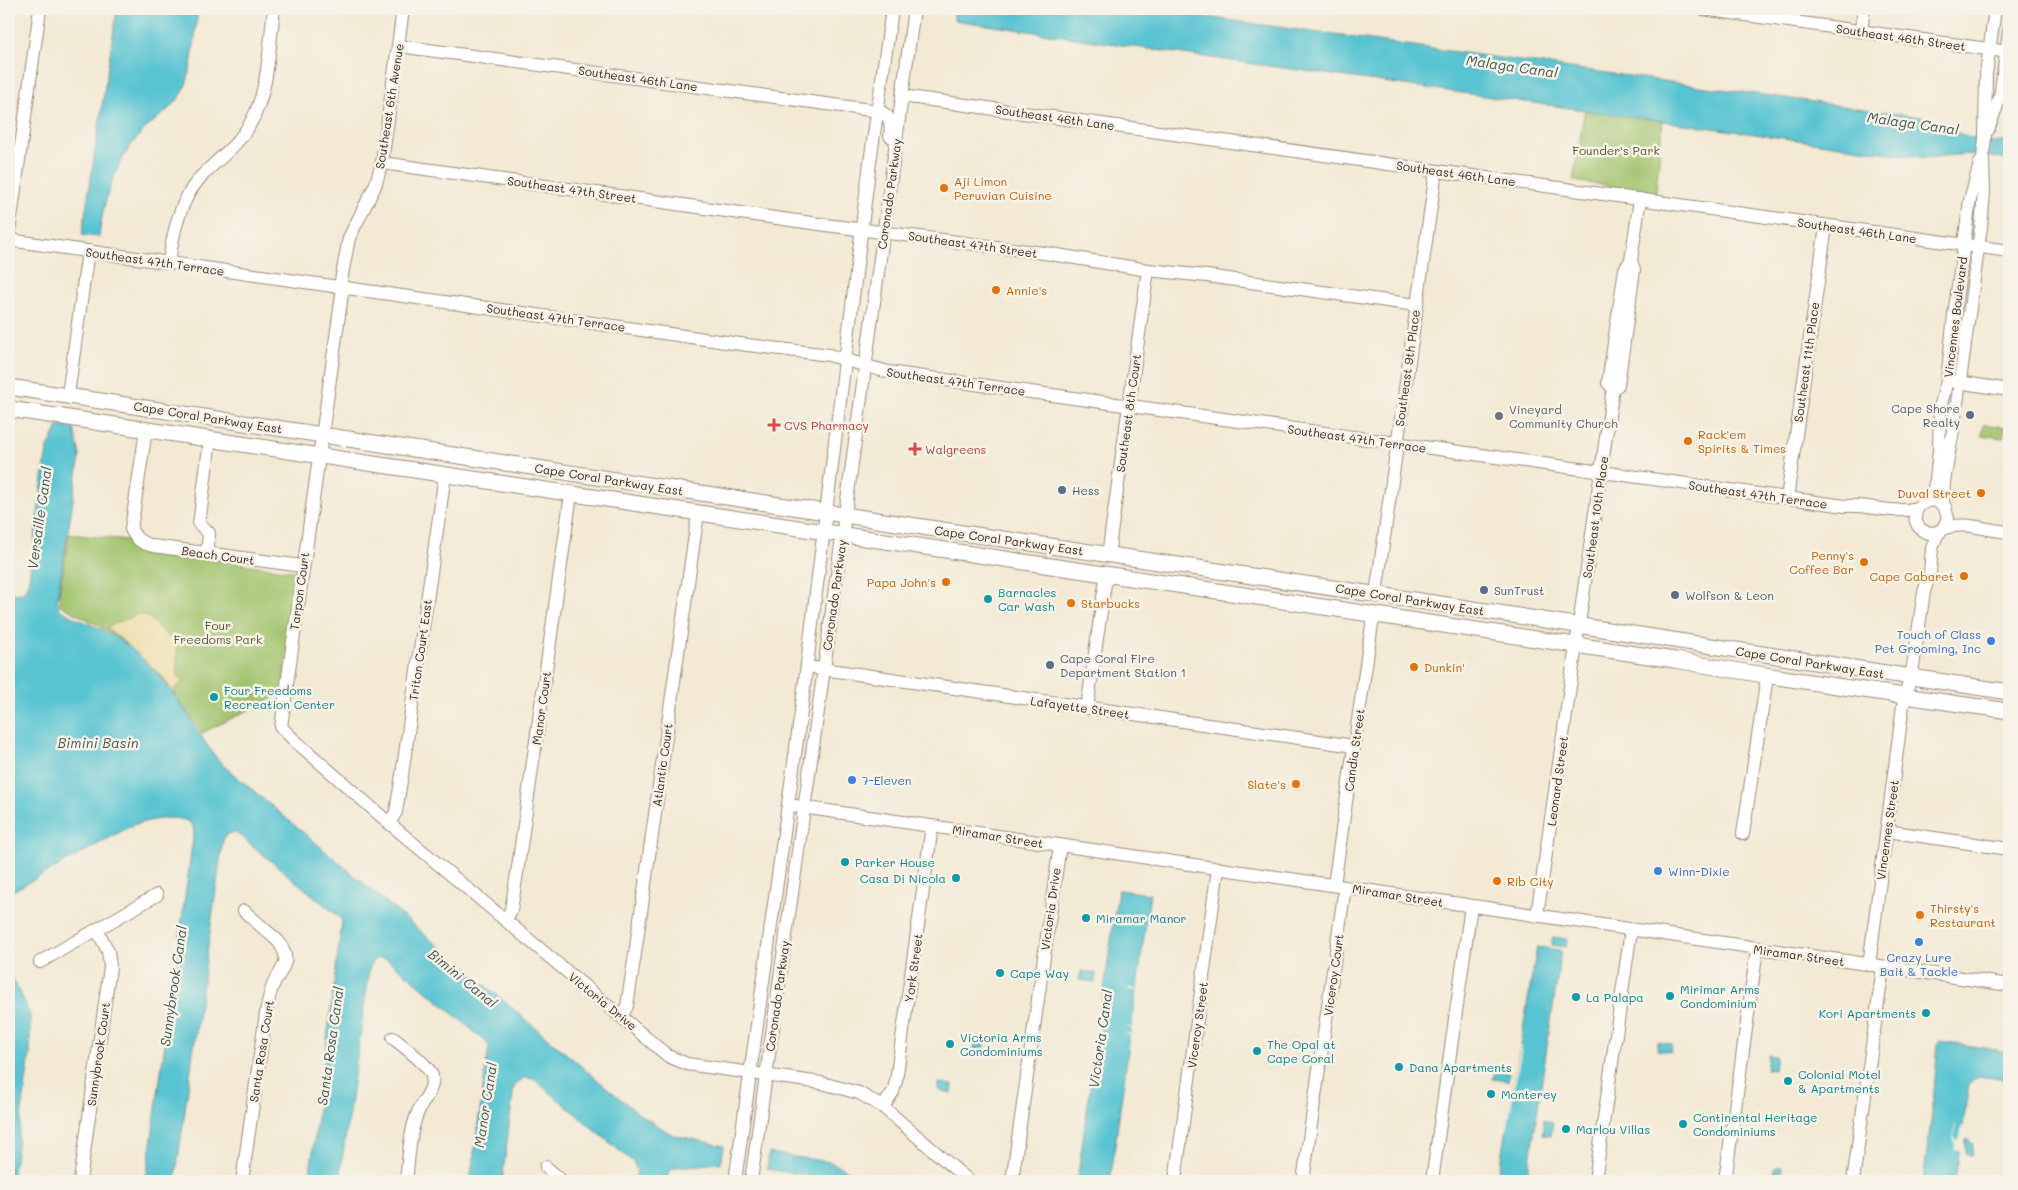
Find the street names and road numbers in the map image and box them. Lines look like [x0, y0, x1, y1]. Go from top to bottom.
street label: Southeast 46th Street [1835, 20, 1967, 54]
street label: Southeast 6th Avenue [371, 42, 407, 170]
street label: Southeast 46th Lane [577, 62, 699, 94]
street label: Southeast 46th Lane [994, 101, 1116, 133]
street label: Coronado Parkway [873, 138, 905, 250]
street label: Southeast 46th Lane [1395, 157, 1517, 189]
street label: Southeast 47th Street [506, 172, 638, 206]
street label: Southeast 46th Lane [1796, 214, 1918, 246]
street label: Southeast 47th Street [907, 227, 1039, 261]
street label: Southeast 47th Terrace [85, 243, 225, 279]
street label: Vincennes Boulevard [1940, 255, 1970, 378]
street label: Southeast 47th Terrace [486, 299, 626, 335]
street label: Southeast 11th Place [1790, 301, 1822, 423]
street label: Southeast 9th Place [1391, 309, 1423, 427]
street label: Southeast 8th Court [1112, 353, 1144, 473]
street label: Southeast 47th Terrace [886, 363, 1026, 399]
street label: Cape Coral Parkway East [133, 397, 283, 437]
street label: Southeast 47th Terrace [1287, 420, 1427, 456]
street label: Southeast 10th Place [1578, 455, 1612, 579]
street label: Cape Coral Parkway East [534, 459, 684, 499]
street label: Southeast 47th Terrace [1688, 476, 1828, 512]
street label: Cape Coral Parkway East [933, 522, 1085, 558]
street label: Coronado Parkway [818, 539, 850, 651]
street label: Beach Court [180, 542, 256, 568]
street label: Tarpon Court [286, 551, 312, 631]
street label: Cape Coral Parkway East [1335, 579, 1485, 619]
street label: Triton Court East [405, 598, 435, 702]
street label: Cape Coral Parkway East [1735, 642, 1885, 682]
street label: Manor Court [528, 670, 554, 746]
street label: Lafayette Street [1030, 692, 1130, 722]
street label: Candia Street [1340, 708, 1368, 792]
street label: Atlantic Court [648, 722, 676, 808]
street label: Leonard Street [1543, 735, 1571, 827]
street label: Vincennes Street [1872, 779, 1902, 881]
street label: Miramar Street [951, 821, 1045, 851]
street label: Victoria Drive [1036, 867, 1064, 951]
street label: Miramar Street [1351, 880, 1445, 910]
street label: York Street [900, 933, 926, 1003]
street label: Viceroy Court [1319, 933, 1347, 1017]
street label: Coronado Parkway [761, 940, 793, 1052]
street label: Miramar Street [1752, 941, 1846, 969]
street label: Victoria Drive [565, 968, 641, 1034]
street label: Viceroy Street [1183, 981, 1211, 1069]
street label: Santa Rosa Court [245, 999, 277, 1103]
street label: Sunnybrook Court [83, 1001, 113, 1107]

